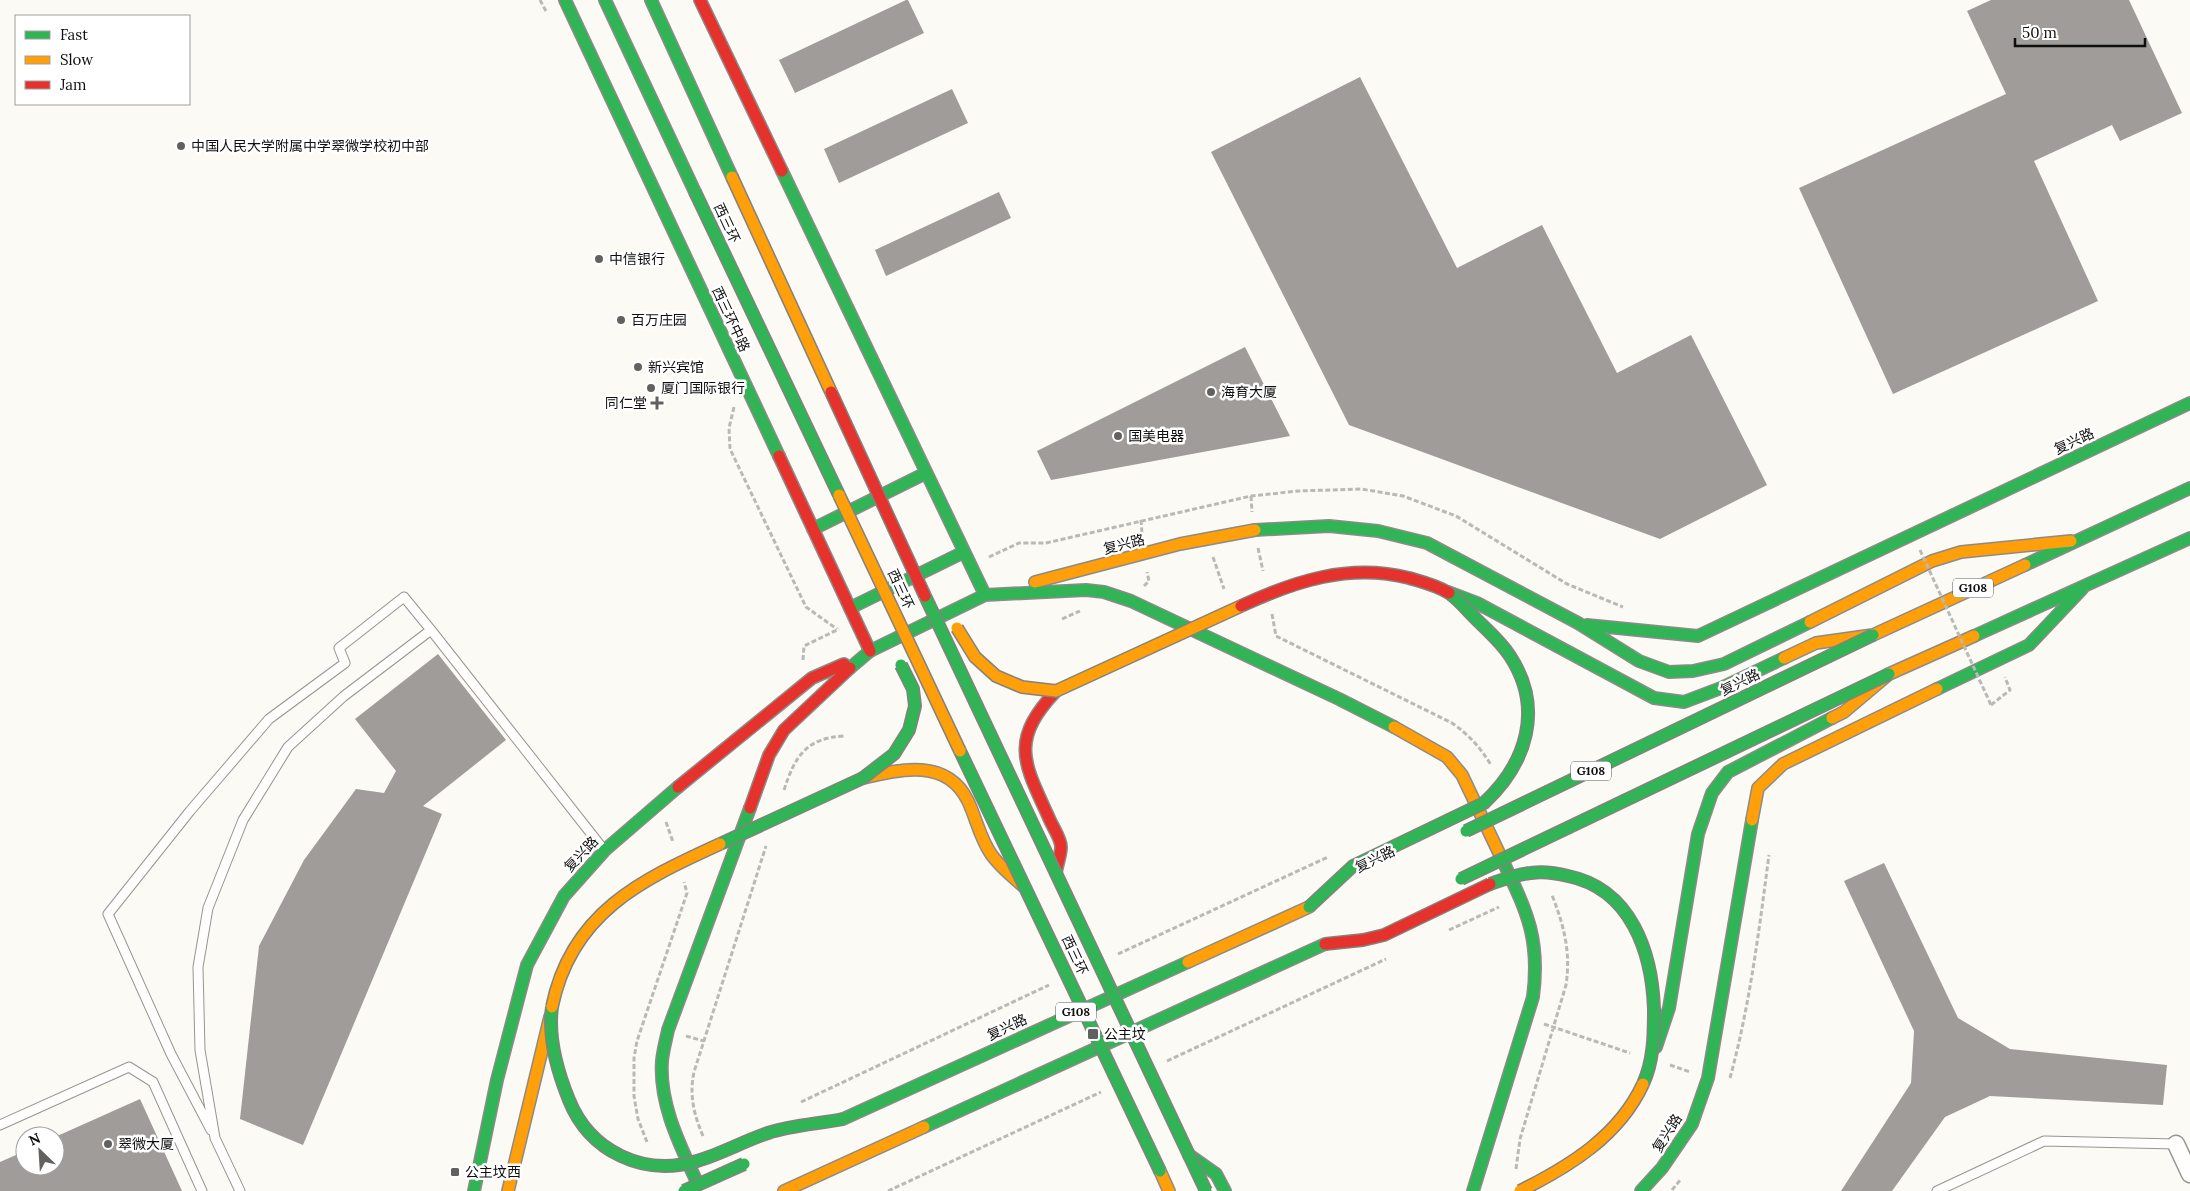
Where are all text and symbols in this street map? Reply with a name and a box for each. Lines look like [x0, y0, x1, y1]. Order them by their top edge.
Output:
legend [15, 15, 190, 105]
scale bar [2015, 15, 2145, 47]
text: 50 m [2022, 23, 2057, 42]
text: Fast [60, 25, 88, 44]
text: Slow [60, 50, 93, 69]
text: Jam [59, 75, 87, 94]
place label: 中国人民大学附属中学翠微学校初中部 [191, 137, 429, 155]
marker: 中国人民大学附属中学翠微学校初中部 [175, 140, 187, 152]
street label: 西三环 [710, 200, 744, 246]
place label: 中信银行 [609, 250, 665, 268]
marker: 中信银行 [593, 253, 605, 265]
street label: 西三环中路 [708, 283, 754, 355]
place label: 百万庄园 [631, 311, 687, 329]
marker: 百万庄园 [615, 314, 627, 326]
place label: 新兴宾馆 [648, 358, 704, 376]
marker: 新兴宾馆 [632, 361, 644, 373]
place label: 厦门国际银行 [661, 379, 745, 397]
marker: 厦门国际银行 [645, 382, 657, 394]
place label: 海育大厦 [1221, 383, 1277, 401]
marker: 海育大厦 [1205, 386, 1217, 398]
place label: 同仁堂 [605, 394, 647, 412]
marker: 同仁堂 [651, 397, 663, 409]
street label: 复兴路 [2051, 424, 2097, 458]
place label: 国美电器 [1128, 427, 1184, 445]
marker: 国美电器 [1112, 430, 1124, 442]
street label: 复兴路 [1101, 530, 1147, 558]
street label: 西三环 [884, 566, 918, 612]
road number: G108 [1953, 578, 1993, 598]
street label: 复兴路 [1717, 665, 1763, 699]
road number: G108 [1571, 761, 1611, 780]
street label: 复兴路 [560, 833, 602, 875]
street label: 复兴路 [1352, 842, 1398, 876]
street label: 西三环 [1058, 932, 1092, 978]
road number: G108 [1056, 1002, 1096, 1022]
street label: 复兴路 [984, 1010, 1030, 1044]
place label: 公主坟 [1104, 1025, 1146, 1043]
marker: 公主坟 [1086, 1027, 1100, 1041]
street label: 复兴路 [1648, 1110, 1686, 1156]
north arrow [15, 1126, 65, 1176]
text: N [26, 1129, 43, 1150]
place label: 翠微大厦 [118, 1135, 174, 1153]
marker: 翠微大厦 [102, 1138, 114, 1150]
place label: 公主坟西 [465, 1163, 521, 1181]
marker: 公主坟西 [449, 1166, 461, 1178]

